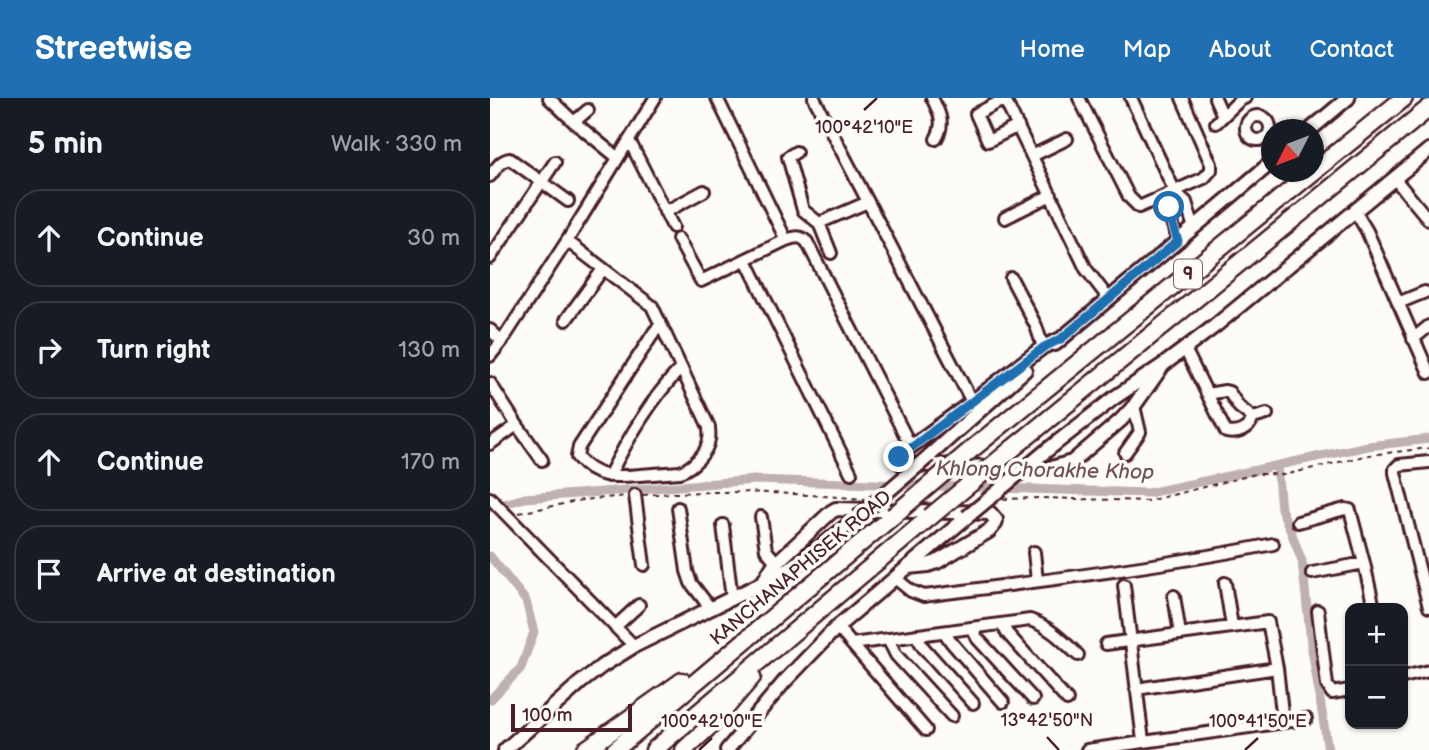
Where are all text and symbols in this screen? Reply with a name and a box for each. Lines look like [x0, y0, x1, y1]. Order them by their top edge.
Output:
text: Streetwise [35, 29, 192, 69]
text: Home [1020, 35, 1085, 64]
text: Map [1123, 35, 1171, 64]
text: About [1209, 35, 1271, 64]
text: Contact [1309, 35, 1394, 64]
text: 100°42'10"E [815, 117, 913, 138]
north arrow [1261, 119, 1324, 182]
text: 5 min [28, 126, 103, 162]
text: Walk · 330 m [331, 130, 462, 158]
route start [1153, 191, 1184, 222]
icon: ahead [30, 219, 68, 257]
text: Continue [97, 223, 204, 254]
text: 30 m [407, 224, 460, 252]
road number: 9 [1174, 260, 1202, 288]
icon: right [30, 331, 68, 369]
text: Turn right [97, 335, 210, 366]
text: 130 m [398, 336, 460, 364]
route end [883, 441, 914, 472]
icon: ahead [30, 443, 68, 481]
text: Continue [97, 447, 204, 478]
text: 170 m [401, 448, 460, 476]
water label: Khlong Chorakhe Khop [936, 456, 1154, 485]
street label: KANCHANAPHISEK ROAD [706, 486, 896, 651]
icon: arrive [30, 555, 68, 593]
text: Arrive at destination [97, 559, 336, 590]
map controls [1345, 603, 1408, 729]
button: + [1345, 603, 1408, 666]
button: − [1345, 666, 1408, 729]
scale bar [511, 701, 632, 733]
text: 100 m [522, 704, 573, 727]
text: 13°42'50"N [1001, 710, 1093, 731]
text: 100°42'00"E [661, 711, 763, 732]
text: 100°41'50"E [1209, 711, 1307, 732]

